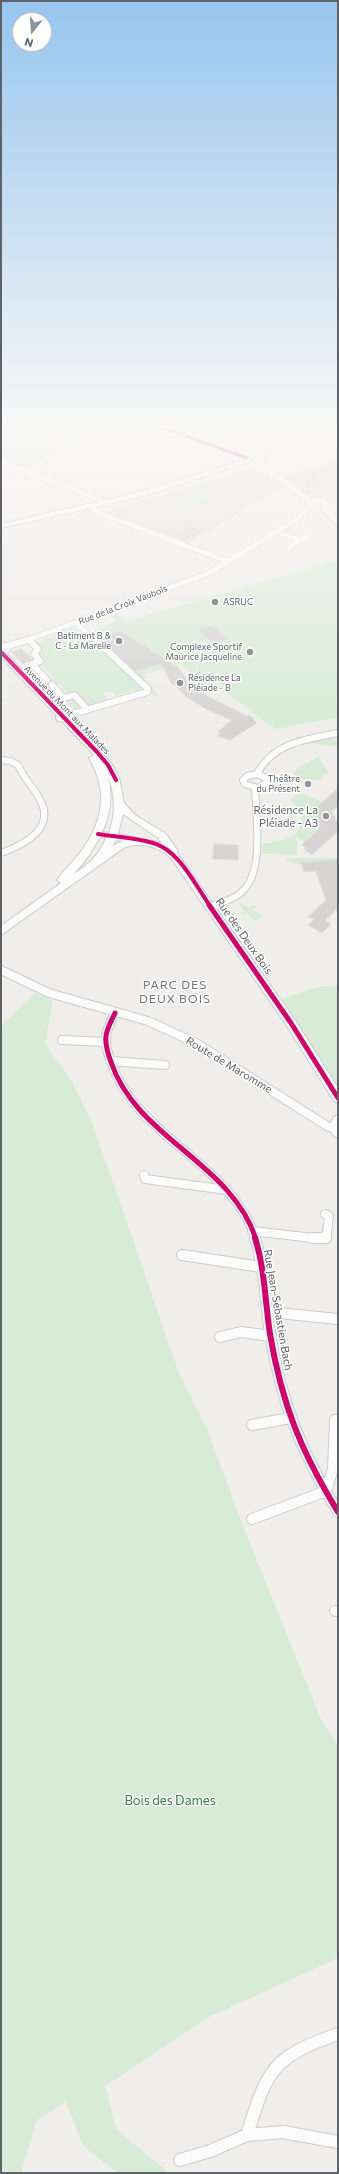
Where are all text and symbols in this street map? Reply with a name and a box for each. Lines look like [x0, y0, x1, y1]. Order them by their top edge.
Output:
north arrow [12, 12, 52, 52]
text: N [23, 36, 34, 50]
street label: Rue de la Croix Vaubois [77, 583, 169, 627]
marker: ASRUC [210, 597, 220, 607]
place label: ASRUC [223, 597, 253, 607]
place label: Batiment B & C - La Marelle [55, 631, 111, 652]
marker: Batiment B & C - La Marelle [114, 636, 124, 646]
place label: Complexe Sportif Maurice Jacqueline [166, 642, 242, 663]
marker: Complexe Sportif Maurice Jacqueline [245, 647, 255, 657]
street label: Avenue du Mont aux Malades [22, 664, 112, 756]
place label: Résidence La Pléiade - B [188, 673, 241, 694]
marker: Résidence La Pléiade - B [175, 678, 185, 688]
place label: Théâtre du Présent [257, 774, 300, 795]
marker: Théâtre du Présent [303, 779, 313, 789]
place label: Résidence La Pléiade - A3 [253, 803, 318, 829]
marker: Résidence La Pléiade - A3 [321, 811, 331, 821]
street label: Rue des Deux Bois [213, 895, 275, 977]
district label: PARC DES DEUX BOIS [139, 978, 211, 1006]
street label: Route de Maromme [183, 1034, 275, 1096]
street label: Rue Jean-Sébastien Bach [261, 1248, 295, 1372]
park label: Bois des Dames [124, 1793, 216, 1809]

